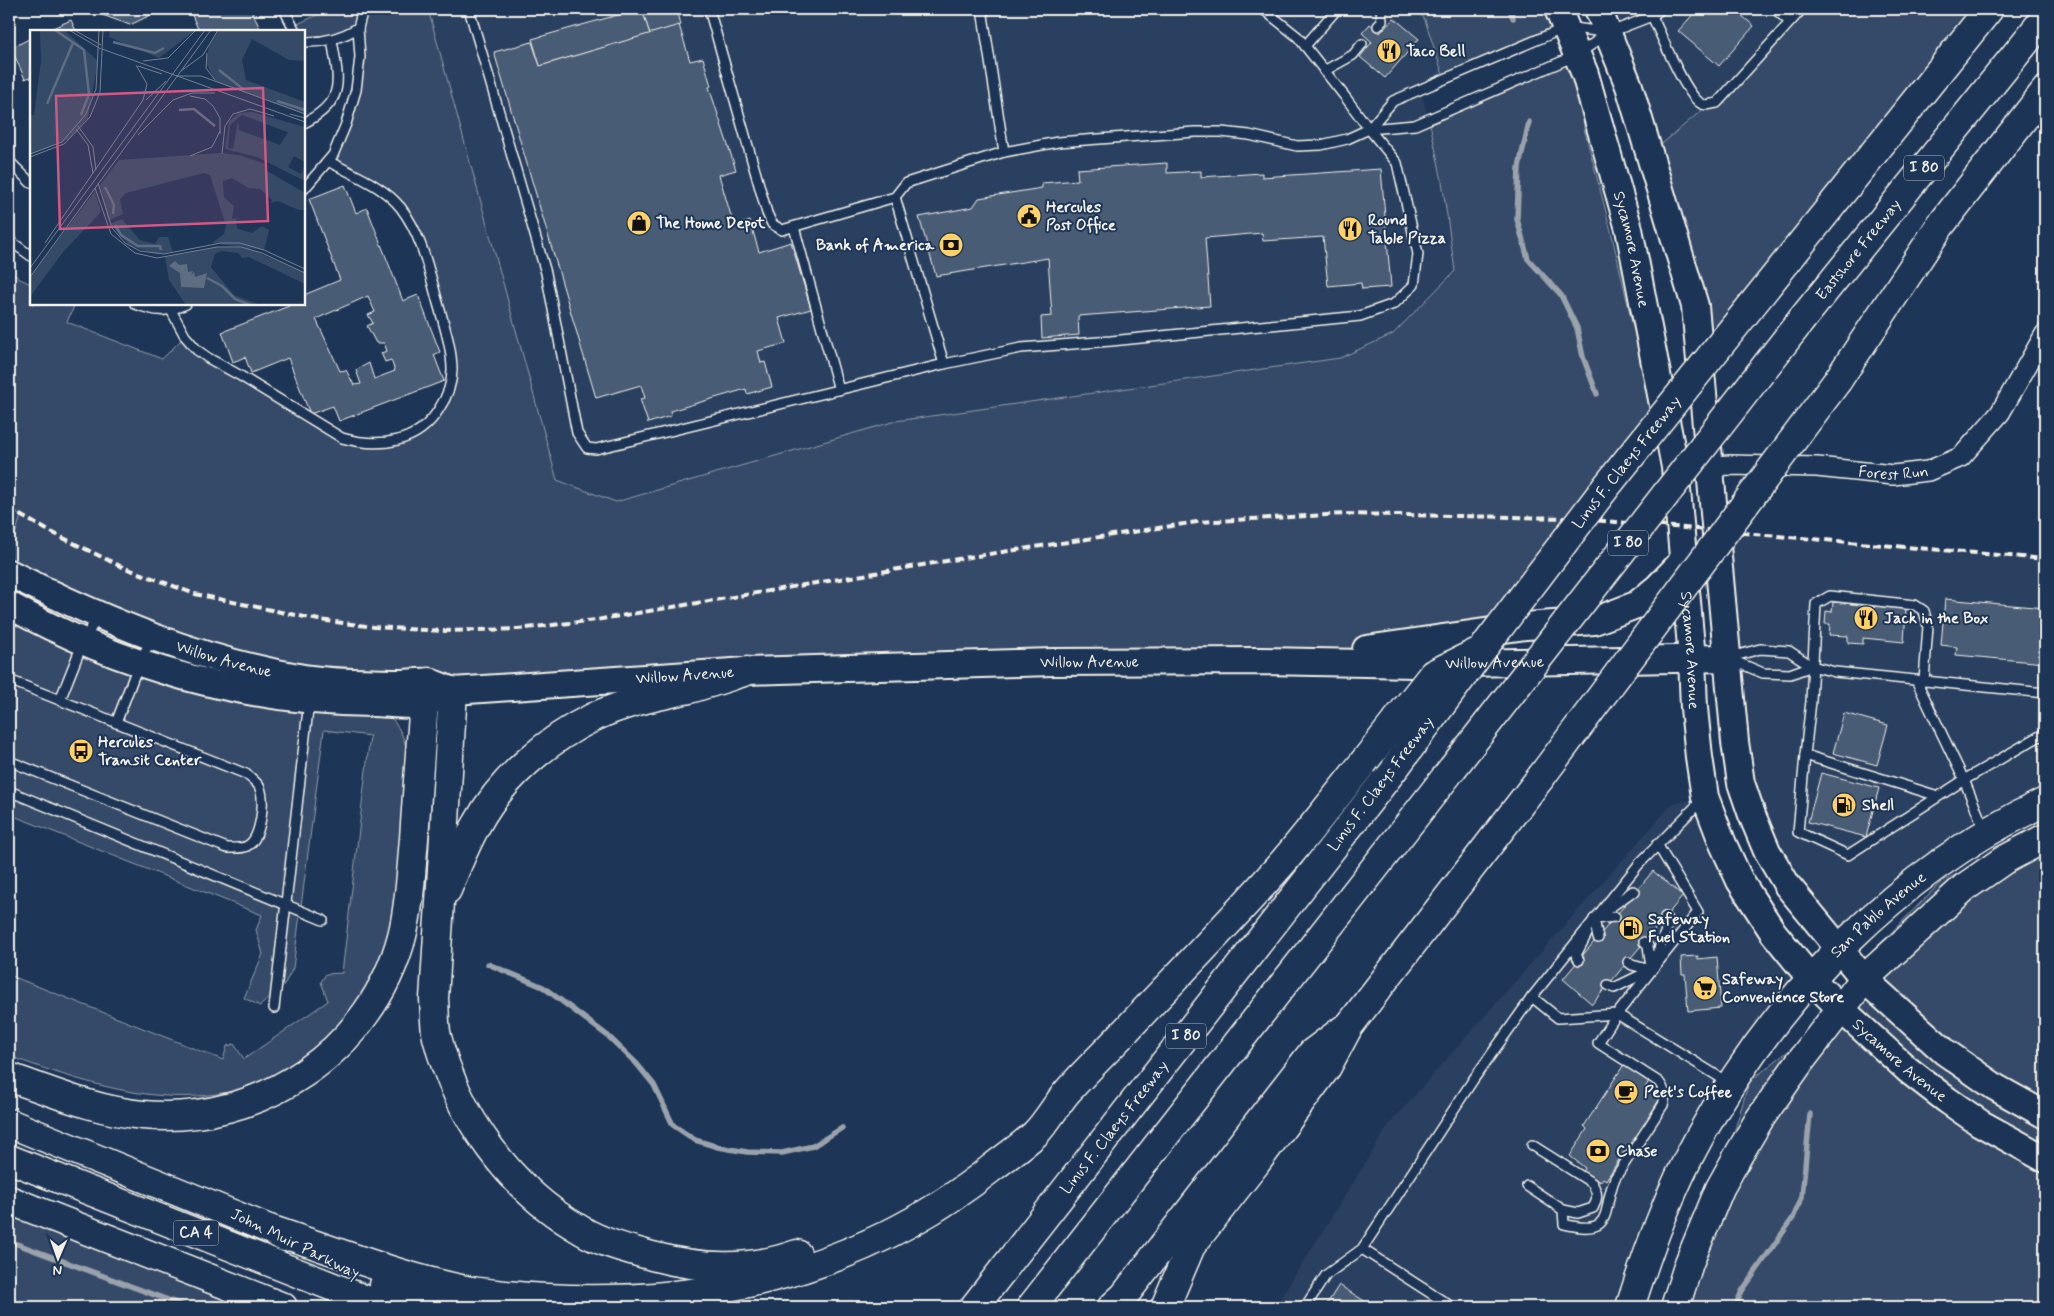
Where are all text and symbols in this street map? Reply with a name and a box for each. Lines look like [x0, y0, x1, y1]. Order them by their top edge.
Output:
inset map [30, 30, 305, 305]
restaurant icon: Taco Bell [1376, 38, 1402, 64]
place label: Taco Bell [1406, 41, 1465, 62]
road number: I 80 [1904, 156, 1944, 180]
street label: Sycamore Avenue [1608, 189, 1654, 309]
street label: Eastshore Freeway [1811, 194, 1906, 305]
place label: Hercules Post Office [1046, 197, 1116, 236]
public building icon: Hercules Post Office [1016, 203, 1042, 229]
shop icon: The Home Depot [626, 210, 652, 236]
place label: Round Table Pizza [1368, 210, 1446, 249]
place label: The Home Depot [656, 213, 766, 234]
restaurant icon: Round Table Pizza [1337, 216, 1363, 242]
bank icon: Bank of America [938, 232, 964, 258]
place label: Bank of America [816, 235, 934, 256]
street label: Linus F. Claeys Freeway [1567, 391, 1686, 533]
street label: Forest Run [1857, 461, 1930, 486]
road number: I 80 [1608, 530, 1648, 556]
street label: Sycamore Avenue [1676, 590, 1705, 710]
restaurant icon: Jack in the Box [1853, 605, 1879, 631]
place label: Jack in the Box [1884, 608, 1988, 629]
street label: Willow Avenue [173, 635, 274, 682]
street label: Willow Avenue [1040, 651, 1140, 673]
street label: Willow Avenue [1445, 651, 1545, 674]
street label: Willow Avenue [635, 661, 735, 689]
street label: Linus F. Claeys Freeway [1323, 712, 1439, 856]
place label: Hercules Transit Center [98, 732, 202, 771]
bus stop icon: Hercules Transit Center [68, 738, 94, 764]
fuel station icon: Shell [1831, 792, 1857, 818]
place label: Shell [1862, 795, 1894, 816]
street label: San Pablo Avenue [1826, 866, 1930, 962]
place label: Safeway Fuel Station [1648, 909, 1730, 948]
fuel station icon: Safeway Fuel Station [1618, 915, 1644, 941]
place label: Safeway Convenience Store [1722, 969, 1844, 1008]
supermarket icon: Safeway Convenience Store [1692, 975, 1718, 1001]
street label: Sycamore Avenue [1848, 1014, 1951, 1107]
road number: I 80 [1166, 1024, 1206, 1048]
street label: Linus F. Claeys Freeway [1056, 1056, 1173, 1198]
cafe icon: Peet's Coffee [1613, 1079, 1639, 1105]
place label: Peet's Coffee [1644, 1082, 1733, 1103]
bank icon: Chase [1585, 1138, 1611, 1164]
place label: Chase [1616, 1141, 1657, 1162]
street label: John Muir Parkway [227, 1204, 363, 1284]
road number: CA 4 [174, 1220, 218, 1246]
north arrow [32, 1234, 82, 1284]
text: N [53, 1261, 63, 1279]

